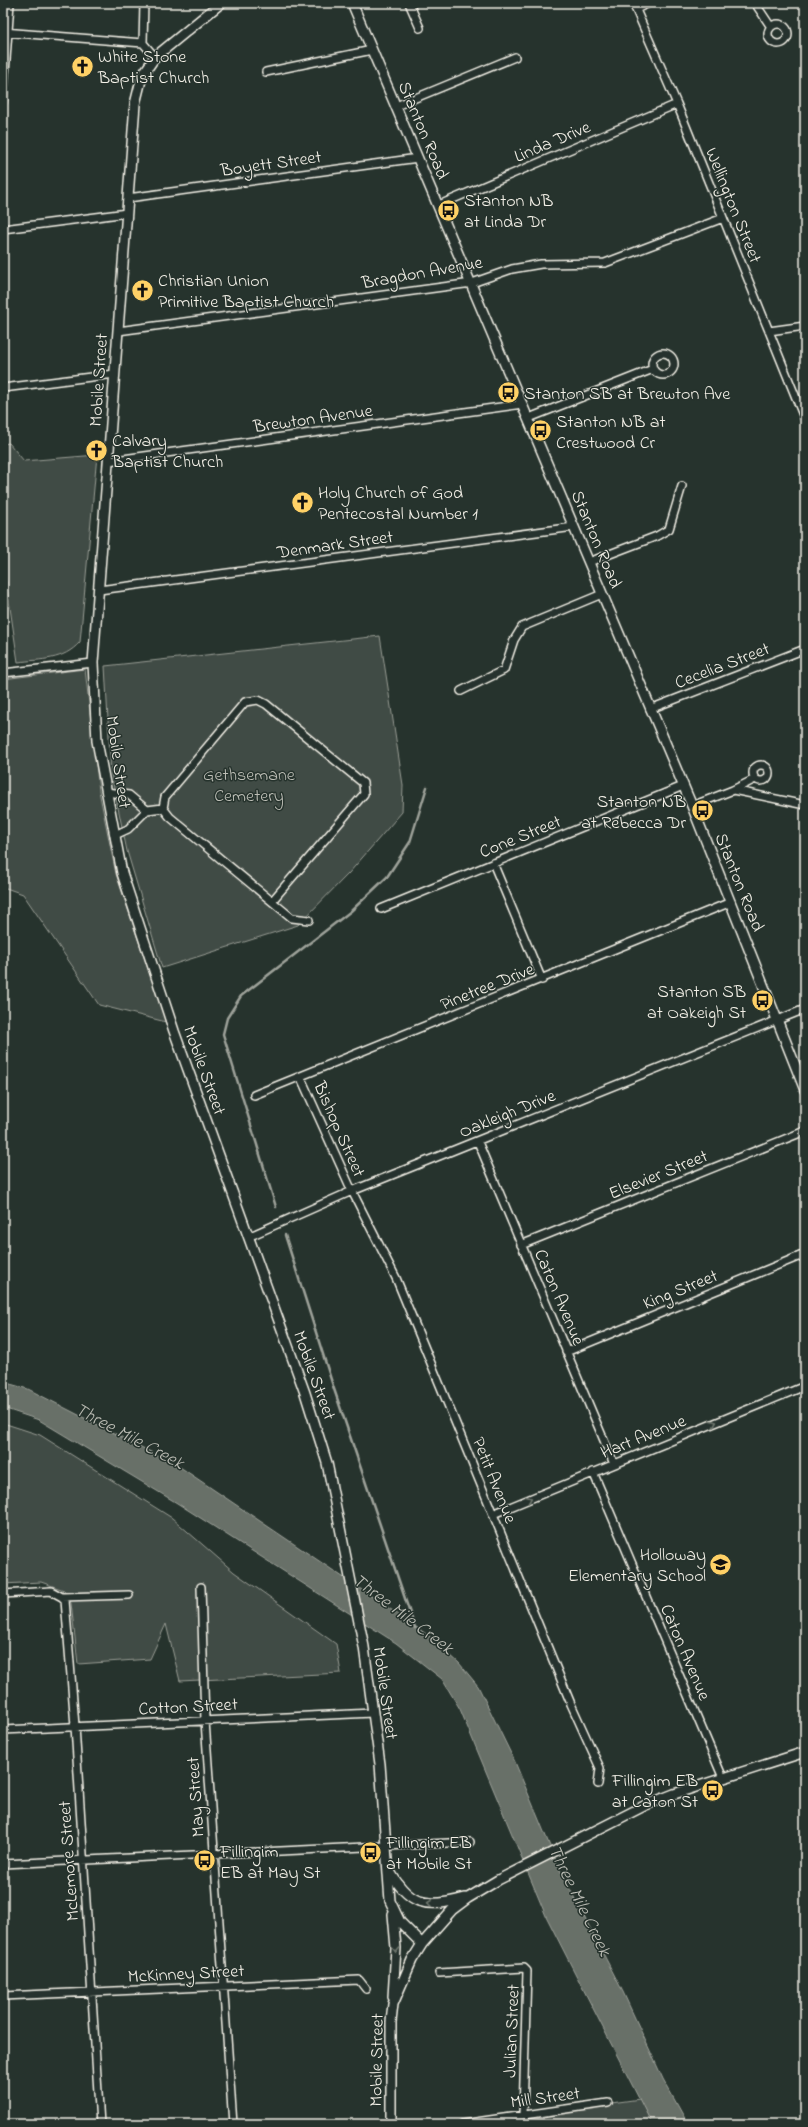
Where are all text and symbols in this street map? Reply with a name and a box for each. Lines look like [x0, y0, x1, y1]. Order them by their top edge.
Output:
place label: White Stone Baptist Church [97, 45, 209, 92]
church icon: White Stone Baptist Church [69, 53, 95, 79]
street label: Stanton Road [390, 78, 454, 184]
street label: Linda Drive [511, 115, 596, 171]
street label: Wellington Street [696, 144, 767, 268]
street label: Boyett Street [218, 145, 323, 185]
place label: Stanton NB at Linda Dr [464, 189, 553, 236]
bus stop icon: Stanton NB at Linda Dr [436, 197, 462, 223]
street label: Bragdon Avenue [359, 250, 486, 299]
place label: Christian Union Primitive Baptist Church [158, 269, 334, 316]
church icon: Christian Union Primitive Baptist Church [130, 277, 156, 303]
street label: Mobile Street [84, 333, 116, 428]
bus stop icon: Stanton SB at Brewton Ave [496, 380, 522, 406]
place label: Stanton SB at Brewton Ave [524, 382, 731, 408]
street label: Brewton Avenue [251, 399, 376, 441]
place label: Stanton NB at Crestwood Cr [556, 410, 666, 457]
bus stop icon: Stanton NB at Crestwood Cr [528, 418, 554, 444]
place label: Calvary Baptist Church [111, 429, 223, 476]
church icon: Calvary Baptist Church [83, 437, 109, 463]
place label: Holy Church of God Pentecostal Number 1 [318, 481, 478, 528]
street label: Stanton Road [563, 487, 627, 593]
church icon: Holy Church of God Pentecostal Number 1 [289, 489, 315, 515]
street label: Denmark Street [274, 525, 395, 567]
street label: Cecelia Street [671, 637, 774, 697]
street label: Mobile Street [98, 714, 136, 810]
park label: Gethsemane Cemetery [203, 763, 296, 810]
place label: Stanton NB at Rebecca Dr [581, 790, 686, 837]
bus stop icon: Stanton NB at Rebecca Dr [689, 798, 715, 824]
street label: Cone Street [476, 810, 566, 866]
street label: Stanton Road [707, 830, 770, 936]
street label: Pinetree Drive [437, 957, 540, 1019]
place label: Stanton SB at Oakeigh St [647, 980, 746, 1028]
bus stop icon: Stanton SB at Oakeigh St [749, 988, 775, 1014]
street label: Mobile Street [175, 1022, 231, 1119]
street label: Bishop Street [305, 1077, 371, 1182]
street label: Oakleigh Drive [456, 1083, 561, 1147]
street label: Elsevier Street [605, 1144, 712, 1208]
street label: Caton Avenue [526, 1246, 590, 1351]
street label: King Street [639, 1264, 723, 1319]
street label: Mobile Street [285, 1327, 341, 1424]
water label: Three Mile Creek [69, 1397, 189, 1478]
street label: Hart Avenue [597, 1409, 691, 1467]
one-way arrow [710, 1420, 717, 1428]
street label: Petit Avenue [464, 1434, 523, 1529]
one-way arrow [524, 1496, 532, 1504]
place label: Holloway Elementary School [568, 1543, 706, 1590]
school or university icon: Holloway Elementary School [708, 1551, 734, 1577]
water label: Three Mile Creek [346, 1568, 459, 1662]
street label: Caton Avenue [652, 1601, 716, 1706]
street label: Mobile Street [365, 1645, 403, 1741]
street label: Cotton Street [138, 1692, 238, 1724]
street label: May Street [181, 1756, 213, 1838]
place label: Fillingim EB at Caton St [611, 1769, 698, 1816]
bus stop icon: Fillingim EB at Caton St [700, 1777, 726, 1803]
street label: McLemore Street [53, 1800, 87, 1922]
place label: Fillingim EB at Mobile St [385, 1831, 472, 1878]
bus stop icon: Fillingim EB at Mobile St [357, 1839, 383, 1865]
place label: Fillingim EB at May St [219, 1840, 321, 1887]
water label: Three Mile Creek [540, 1841, 618, 1962]
bus stop icon: Fillingim EB at May St [192, 1848, 218, 1874]
one-way arrow [427, 1899, 433, 1908]
one-way arrow [392, 1947, 400, 1953]
street label: McKinney Street [127, 1959, 245, 1991]
street label: Julian Street [498, 1984, 528, 2078]
street label: Mobile Street [364, 2013, 392, 2107]
street label: Mill Street [509, 2081, 582, 2117]

